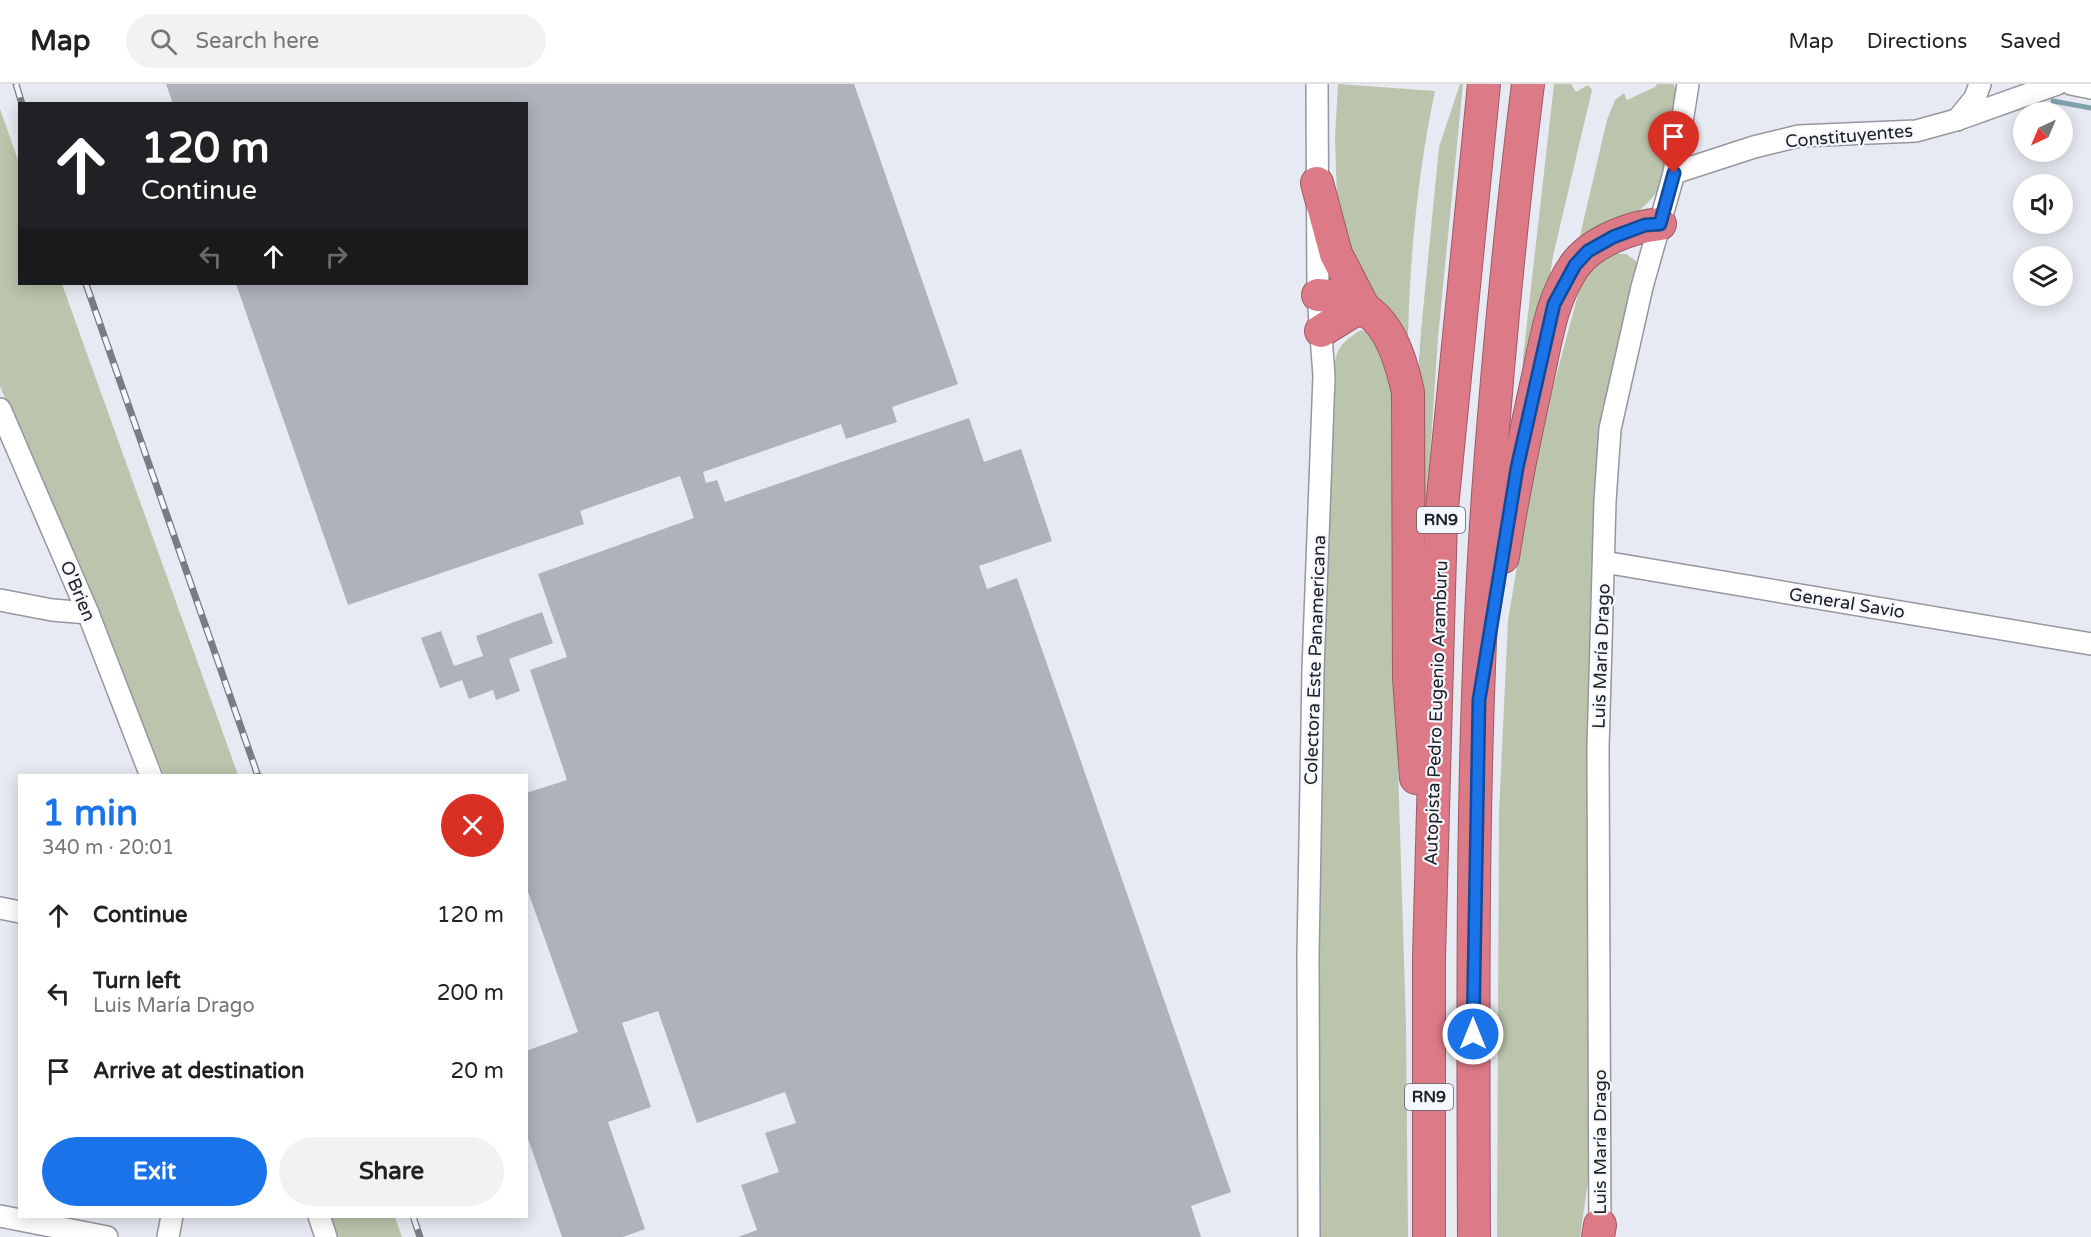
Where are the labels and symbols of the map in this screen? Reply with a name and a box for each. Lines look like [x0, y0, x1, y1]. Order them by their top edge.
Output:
north arrow [2013, 102, 2073, 162]
pin [1648, 111, 1699, 173]
street label: Constituyentes [1784, 119, 1914, 153]
road number: RN9 [1417, 507, 1465, 533]
street label: Colectora Este Panamericana [1300, 535, 1330, 785]
street label: O'Brien [55, 557, 101, 625]
street label: Autopista Pedro Eugenio Aramburu [1420, 560, 1452, 866]
street label: Luis María Drago [1587, 583, 1615, 729]
street label: General Savio [1787, 583, 1907, 623]
position arrow [1441, 1002, 1505, 1066]
street label: Luis María Drago [1589, 1069, 1611, 1215]
road number: RN9 [1405, 1084, 1453, 1110]

